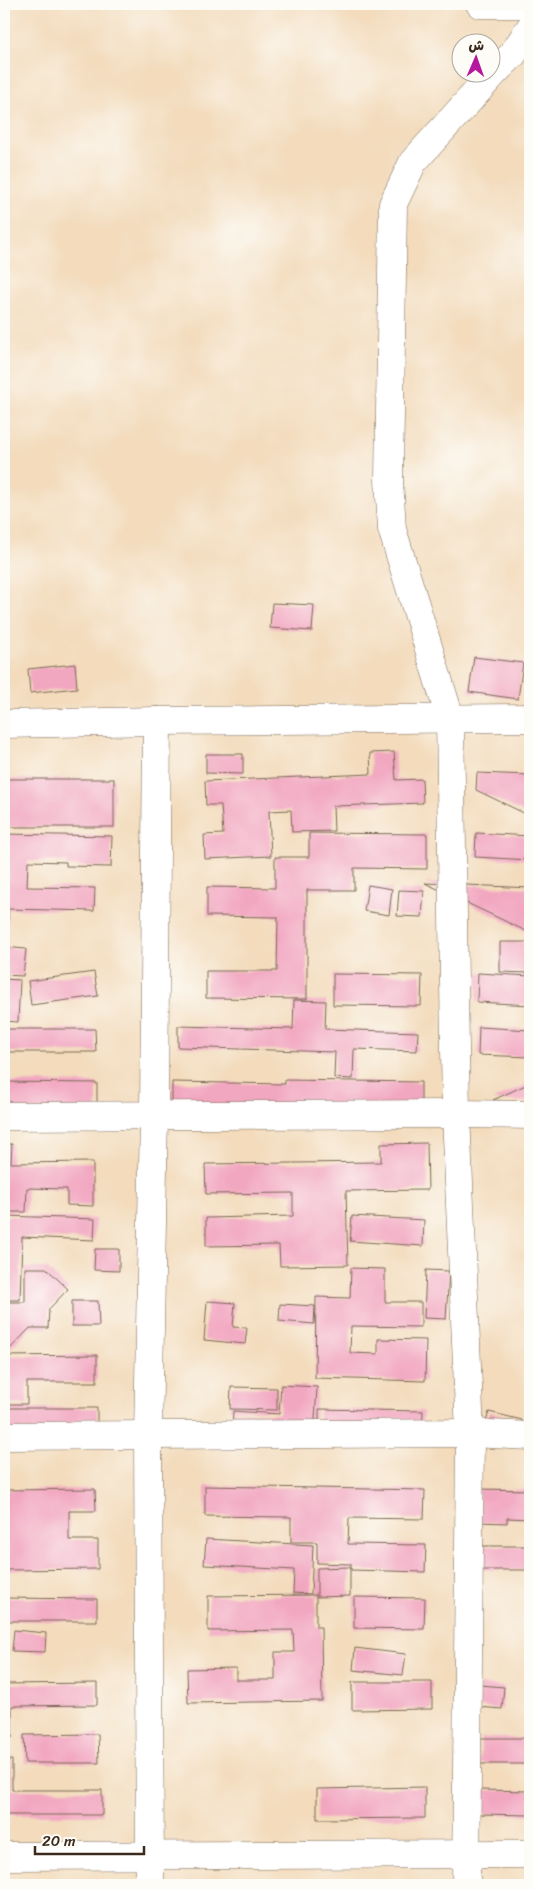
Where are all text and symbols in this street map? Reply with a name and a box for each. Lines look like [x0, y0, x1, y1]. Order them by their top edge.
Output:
north arrow [452, 32, 502, 82]
text: ش [468, 33, 485, 58]
scale bar [35, 1824, 144, 1856]
text: 20 m [42, 1828, 76, 1854]

